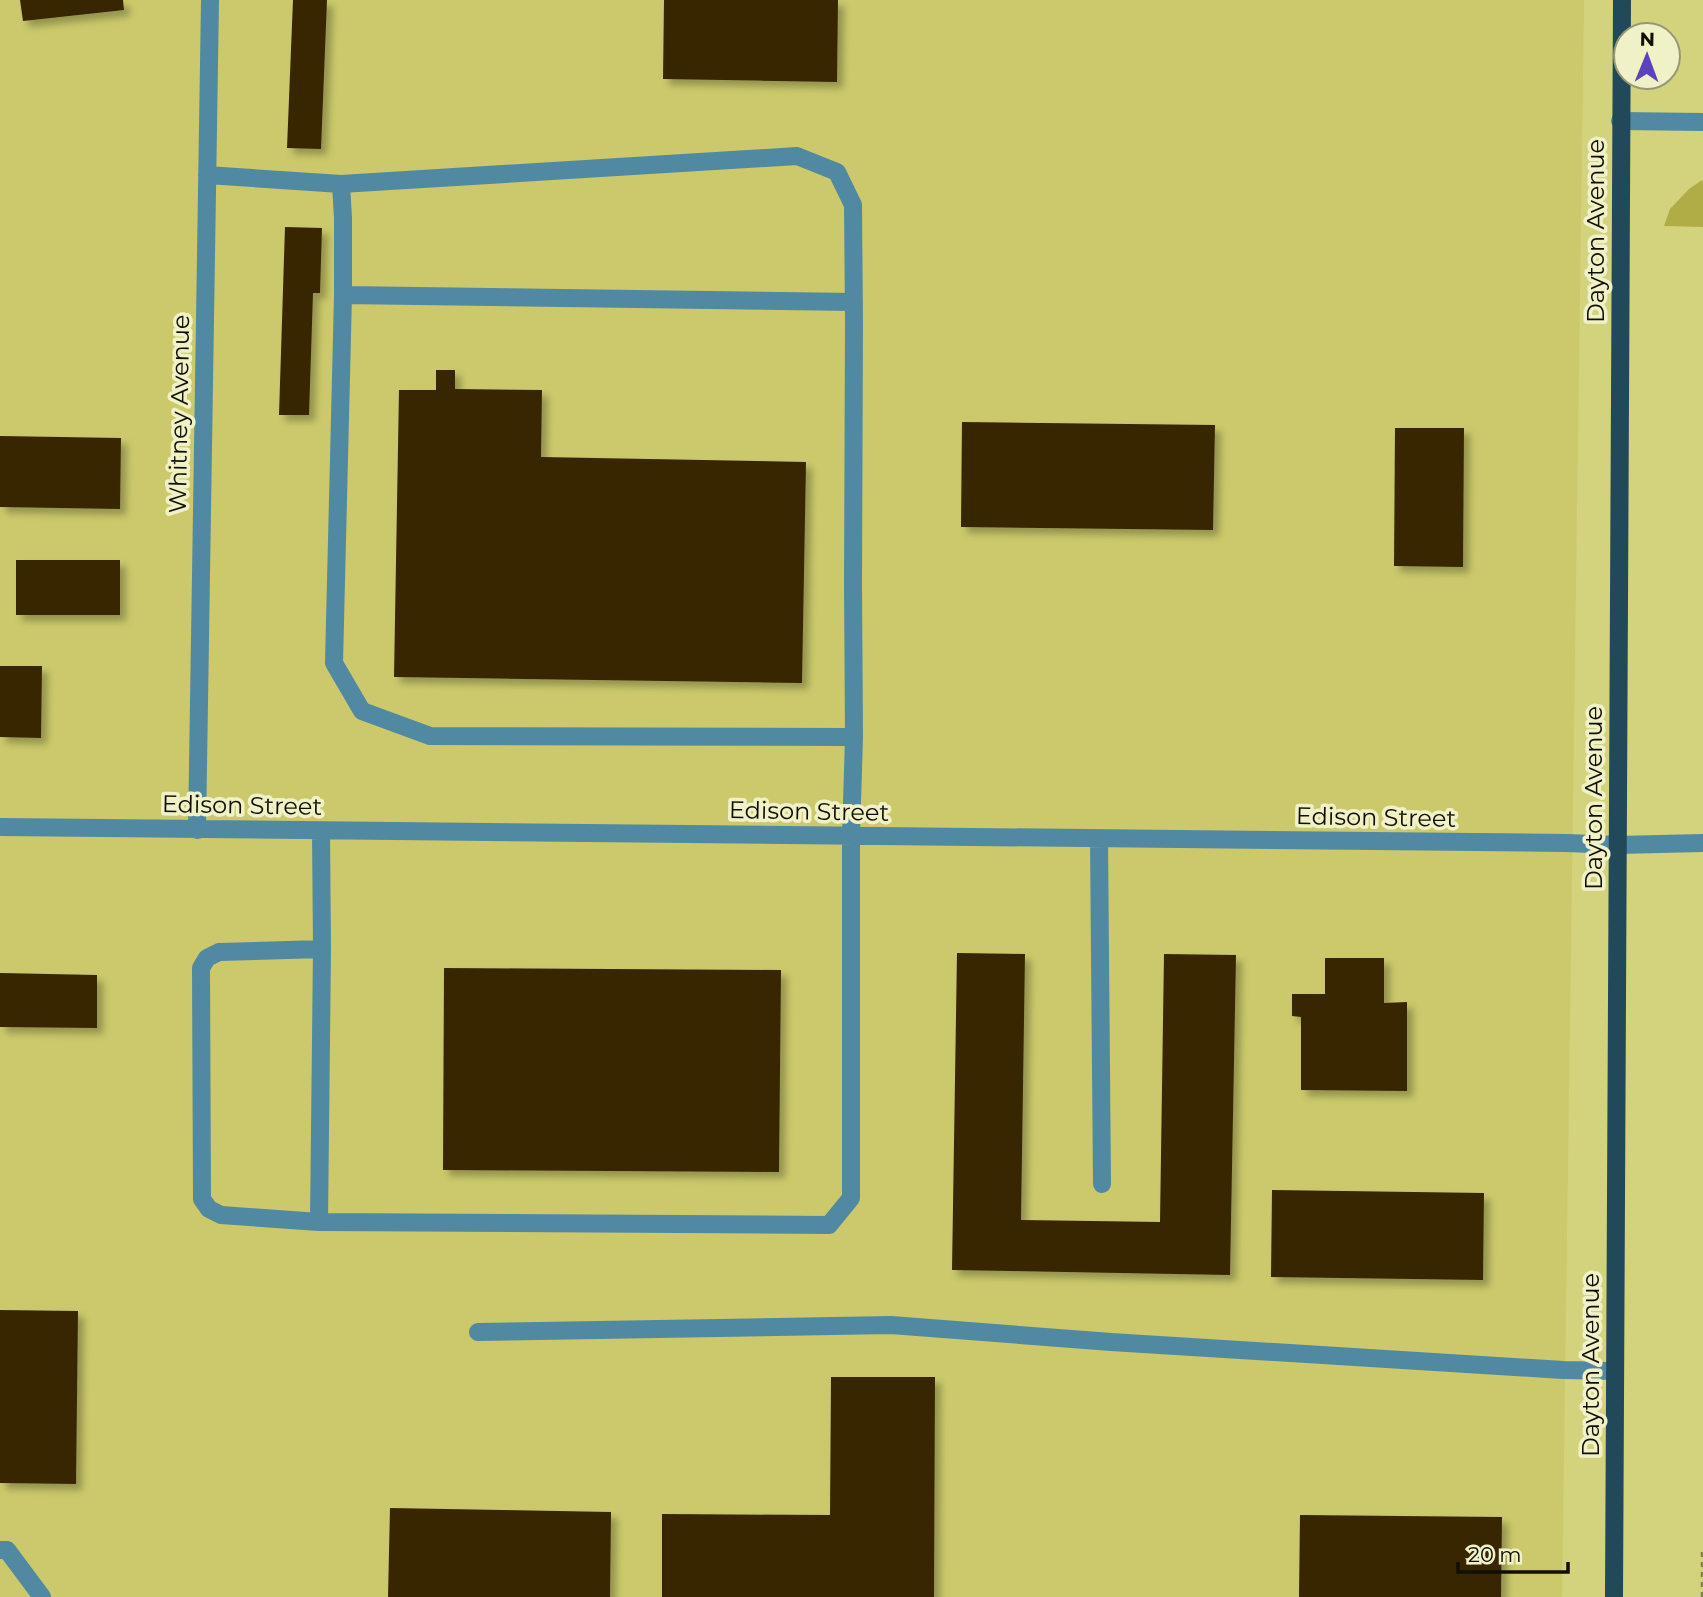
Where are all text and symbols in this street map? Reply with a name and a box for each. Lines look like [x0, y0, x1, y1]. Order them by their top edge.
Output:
north arrow [1612, 21, 1682, 91]
text: N [1639, 28, 1655, 51]
street label: Dayton Avenue [1581, 139, 1610, 323]
street label: Whitney Avenue [163, 314, 195, 514]
street label: Dayton Avenue [1579, 706, 1608, 890]
street label: Edison Street [162, 789, 323, 821]
street label: Edison Street [729, 795, 890, 827]
street label: Edison Street [1296, 801, 1457, 833]
street label: Dayton Avenue [1576, 1273, 1605, 1457]
scale bar [1458, 1530, 1568, 1574]
text: 20 m [1468, 1542, 1522, 1567]

